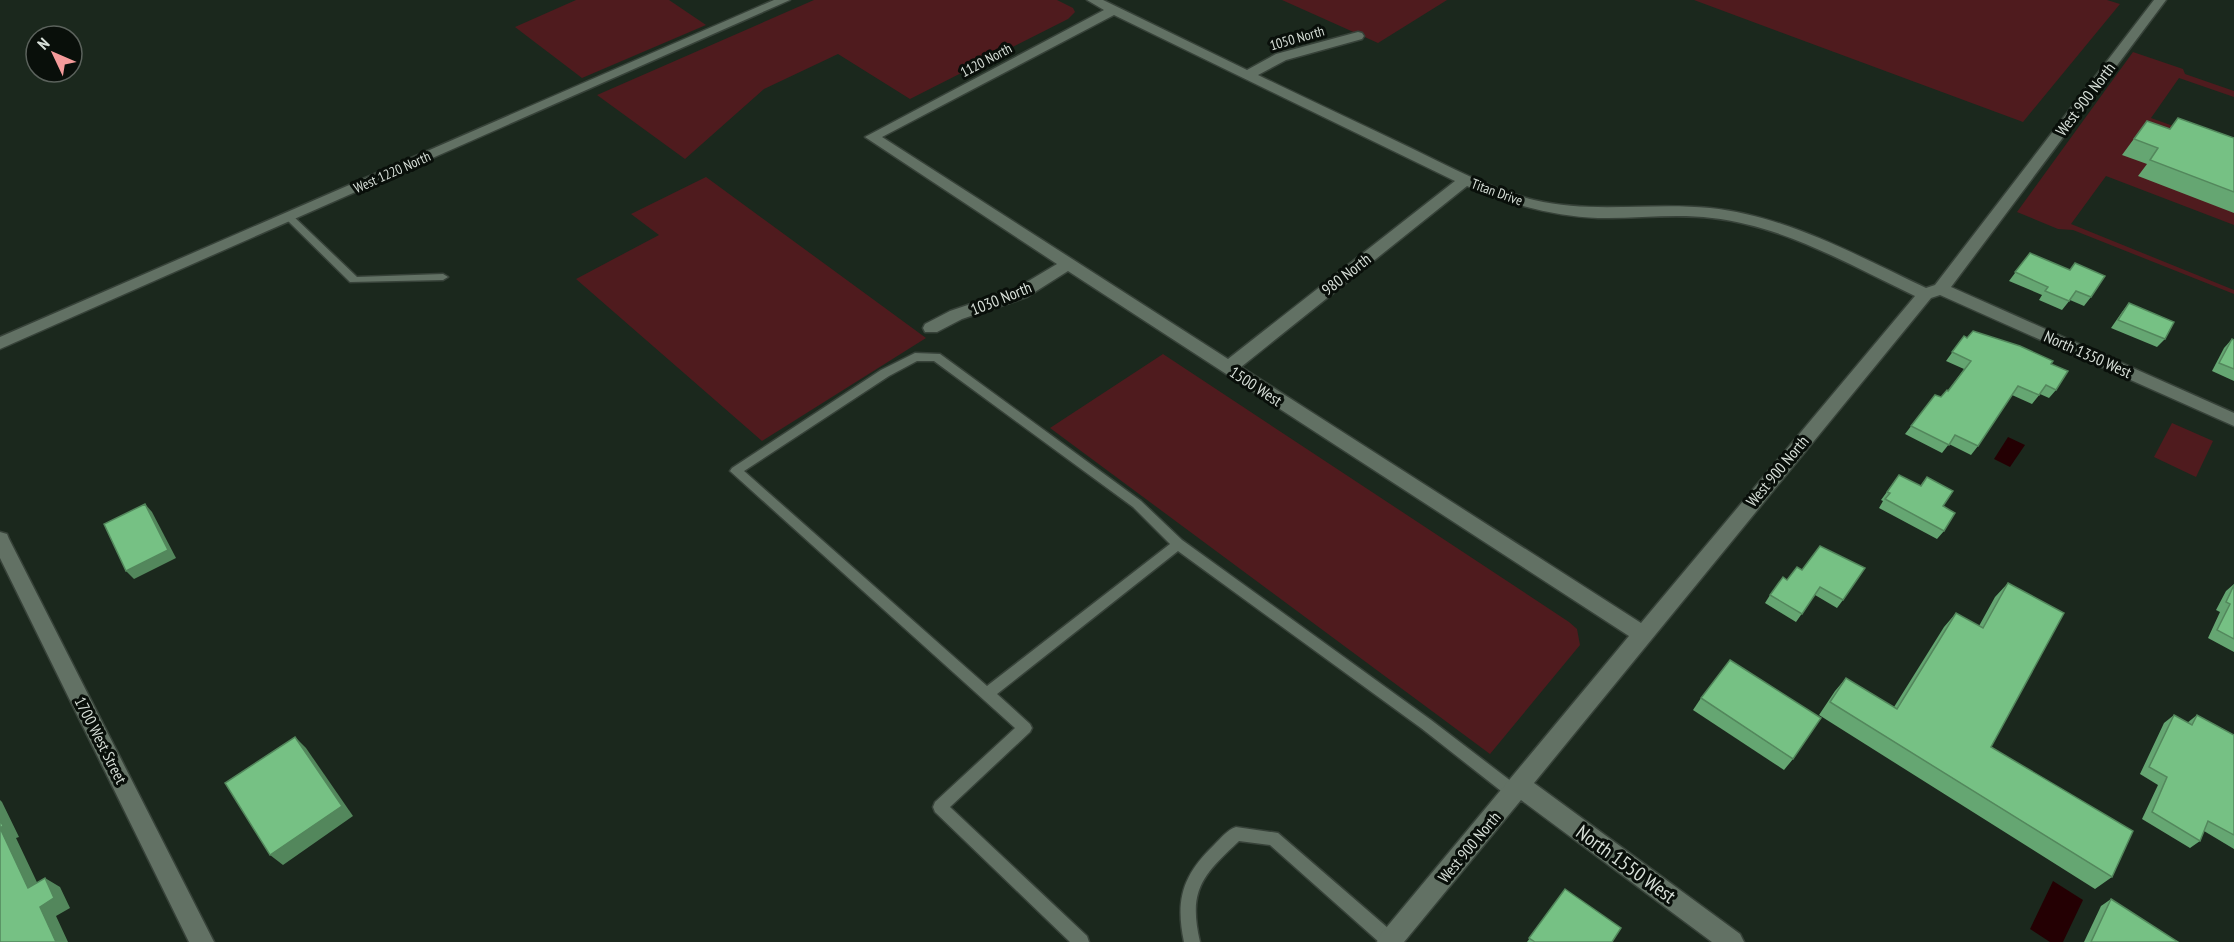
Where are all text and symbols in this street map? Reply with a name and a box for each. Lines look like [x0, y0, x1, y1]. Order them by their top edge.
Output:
street label: 1050 North [1268, 22, 1326, 54]
north arrow [24, 24, 84, 84]
text: N [33, 34, 53, 54]
street label: 1120 North [957, 39, 1015, 81]
street label: West 900 North [2051, 58, 2119, 140]
street label: West 1220 North [351, 147, 433, 197]
street label: Titan Drive [1469, 174, 1525, 210]
street label: 980 North [1317, 249, 1375, 299]
street label: 1030 North [968, 277, 1034, 319]
street label: North 1350 West [2041, 326, 2135, 382]
street label: 1500 West [1226, 362, 1286, 411]
street label: West 900 North [1741, 431, 1813, 511]
street label: 1700 West Street [71, 693, 132, 787]
street label: West 900 North [1433, 807, 1505, 887]
street label: North 1550 West [1571, 819, 1681, 909]

